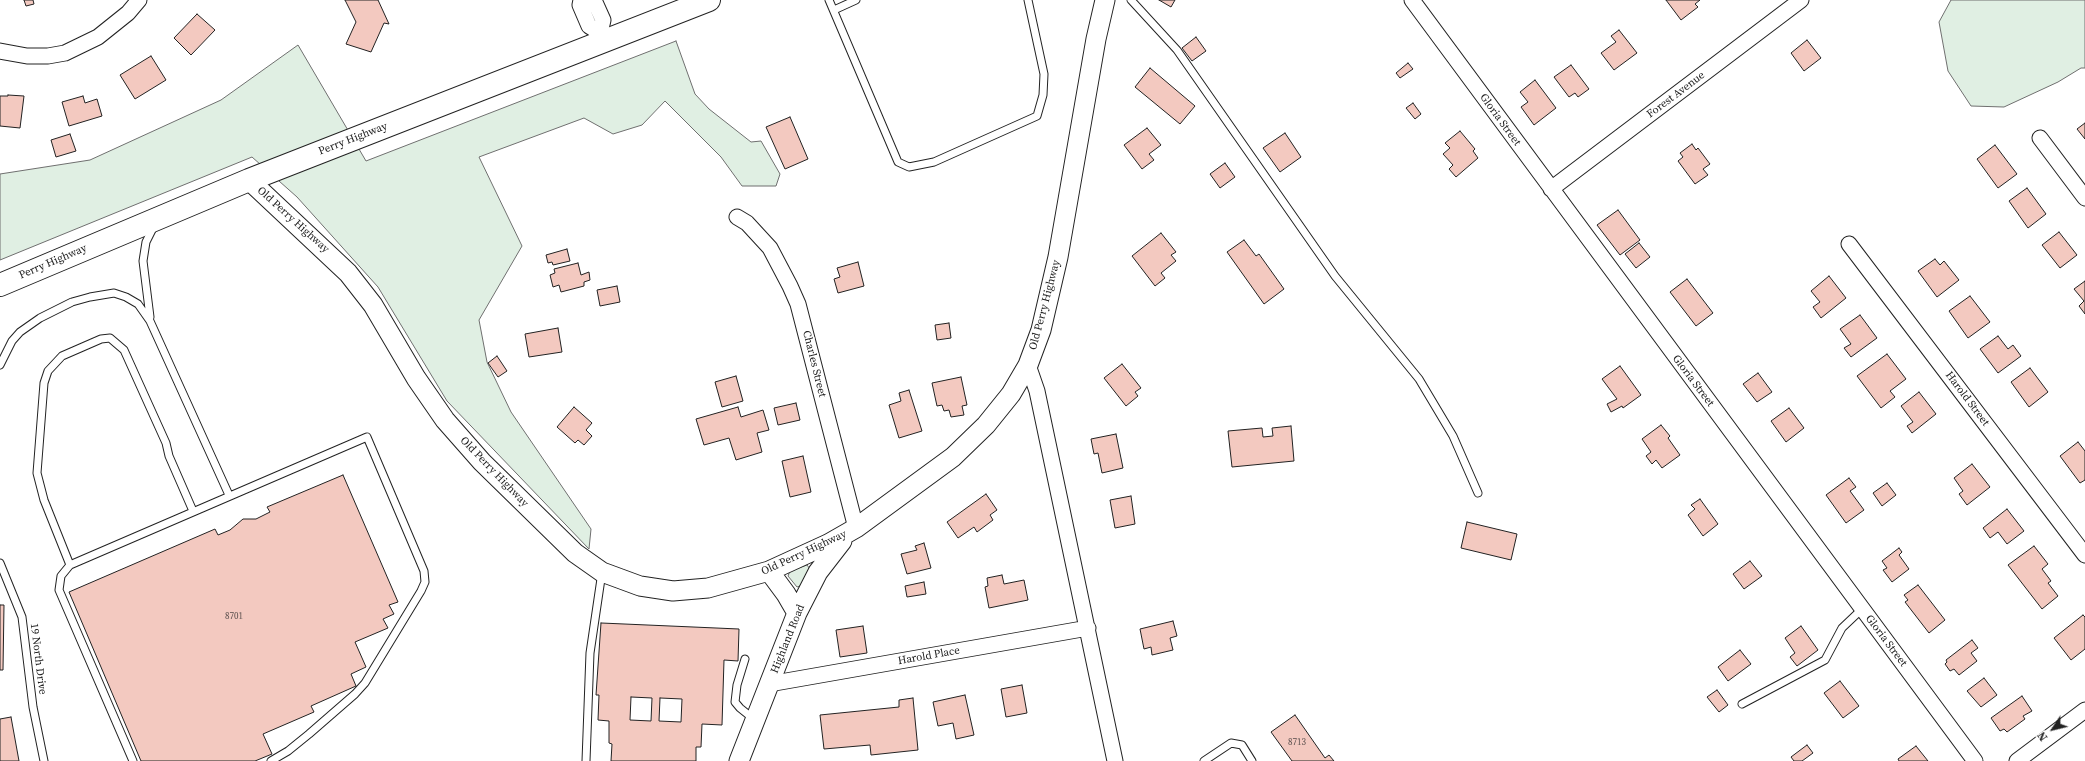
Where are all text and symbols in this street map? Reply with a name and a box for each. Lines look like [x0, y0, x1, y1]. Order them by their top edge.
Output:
street label: Forest Avenue [1644, 69, 1708, 121]
street label: Gloria Street [1477, 91, 1523, 149]
street label: Perry Highway [317, 120, 389, 158]
street label: Old Perry Highway [254, 184, 332, 256]
street label: Perry Highway [17, 242, 89, 282]
street label: Old Perry Highway [1027, 259, 1063, 351]
street label: Charles Street [799, 329, 829, 399]
street label: Gloria Street [1669, 353, 1717, 409]
street label: Harold Street [1942, 369, 1992, 429]
street label: Old Perry Highway [457, 434, 531, 510]
street label: Old Perry Highway [759, 527, 849, 579]
street label: Highland Road [768, 603, 808, 675]
house number: 8701 [225, 612, 243, 622]
street label: Gloria Street [1862, 613, 1910, 669]
street label: 19 North Drive [27, 623, 49, 695]
street label: Harold Place [897, 644, 961, 668]
north arrow [2033, 709, 2073, 749]
text: N [2034, 729, 2051, 744]
house number: 8713 [1288, 738, 1306, 748]

